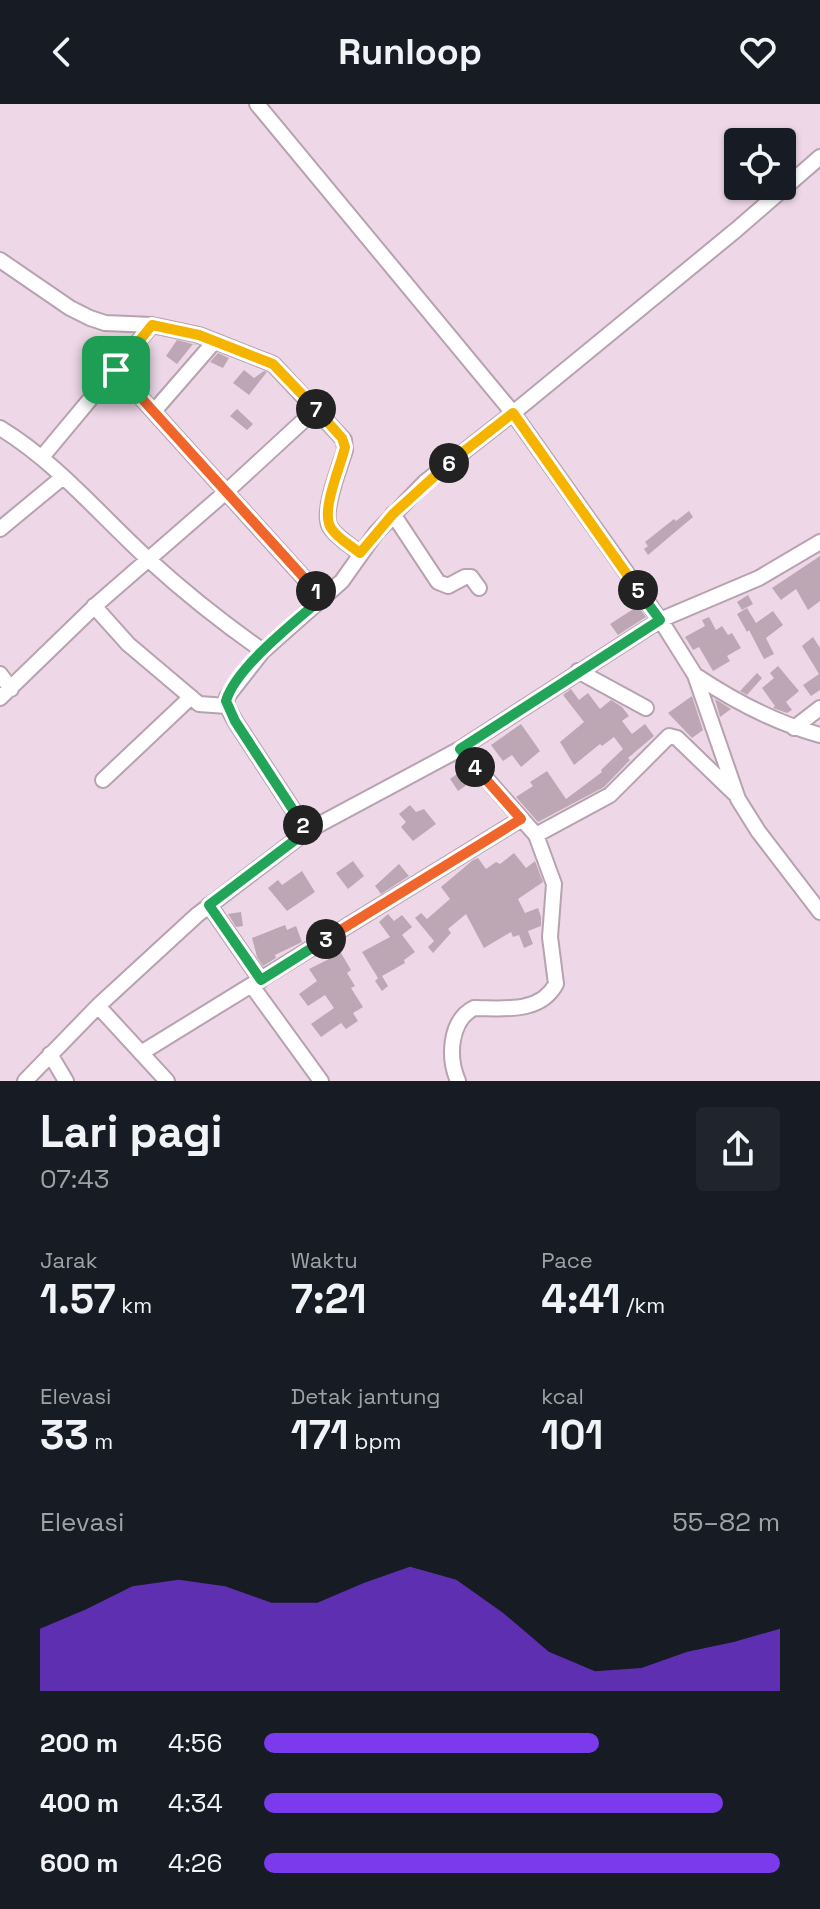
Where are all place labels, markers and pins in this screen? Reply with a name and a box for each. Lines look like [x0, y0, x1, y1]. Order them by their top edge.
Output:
pin [82, 336, 150, 404]
pin: 7 [296, 389, 336, 429]
pin: 6 [429, 443, 469, 483]
pin: 5 [618, 570, 658, 610]
pin: 1 [296, 571, 336, 611]
pin: 4 [455, 747, 495, 787]
pin: 2 [283, 805, 323, 845]
pin: 3 [306, 919, 346, 959]

